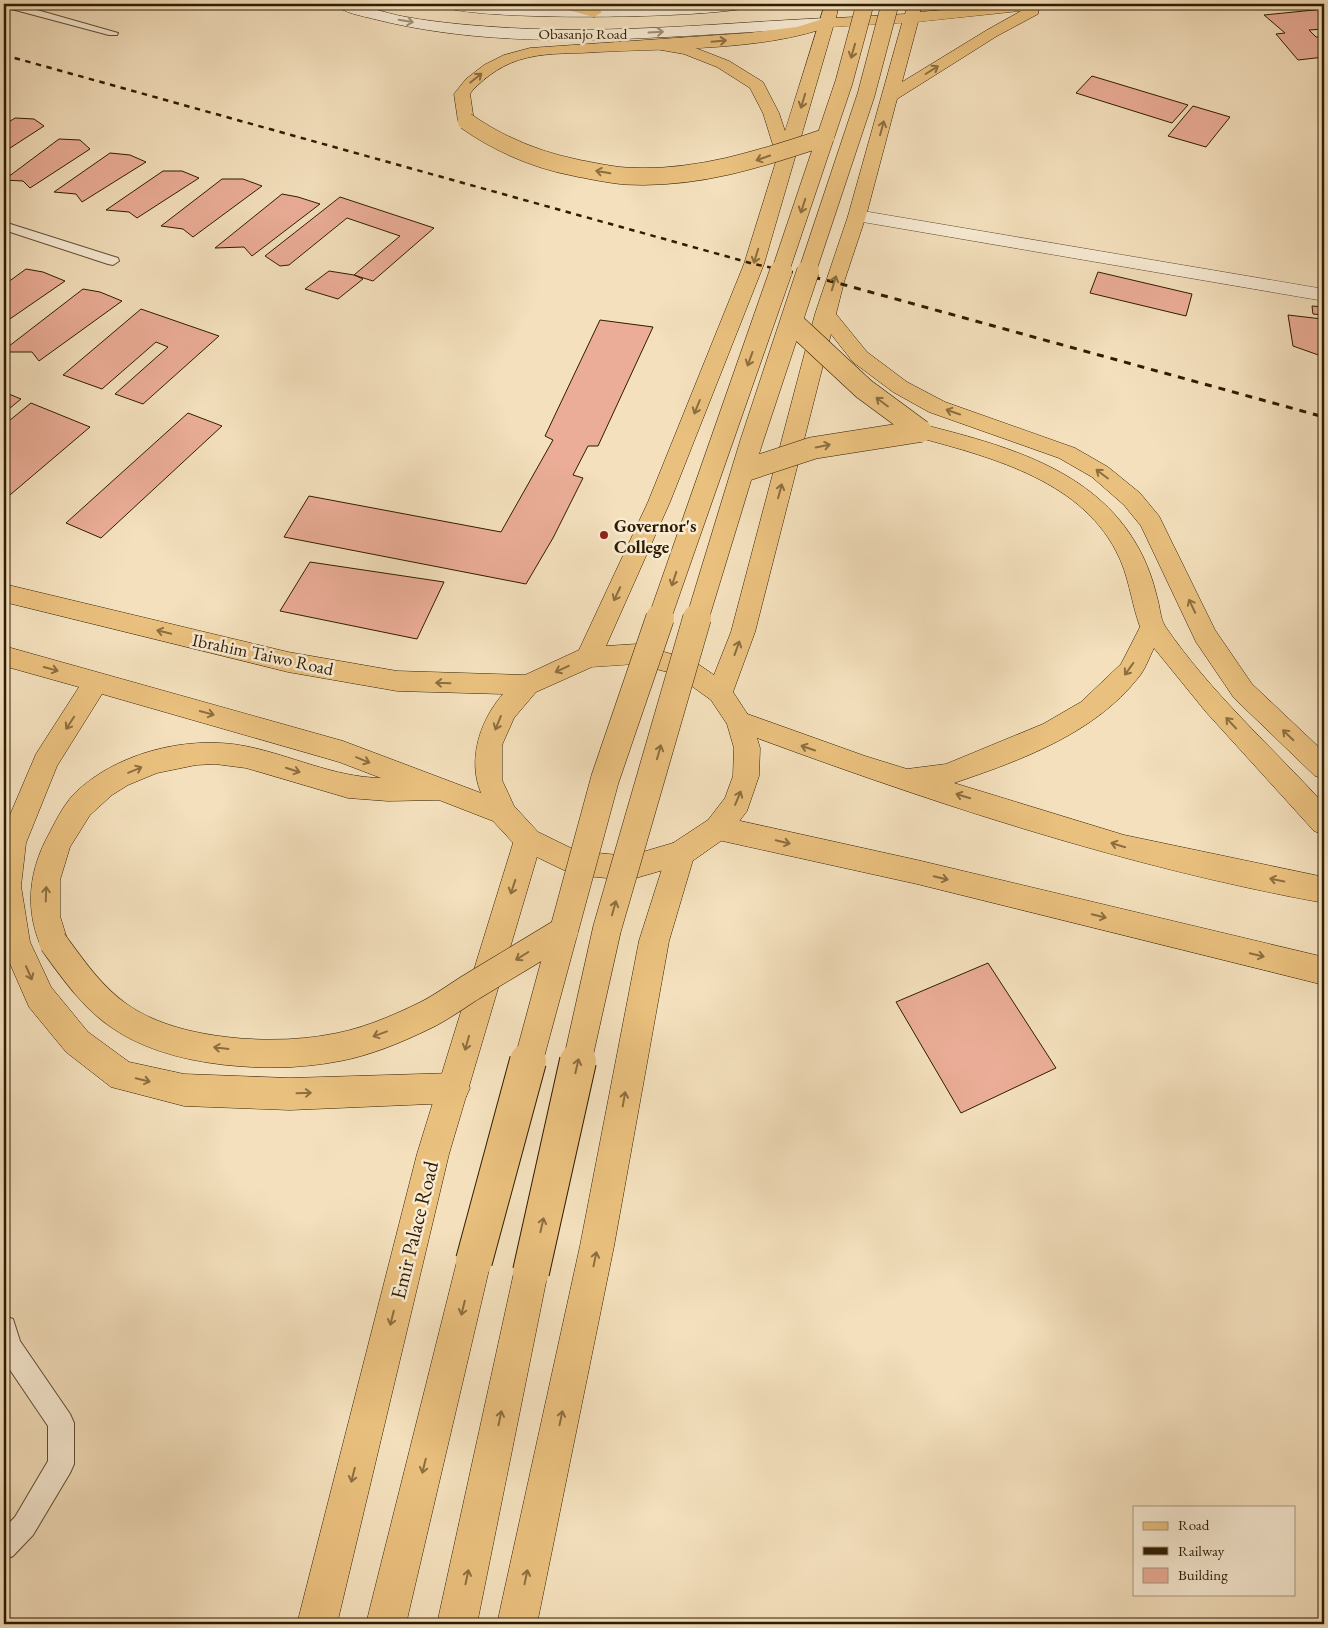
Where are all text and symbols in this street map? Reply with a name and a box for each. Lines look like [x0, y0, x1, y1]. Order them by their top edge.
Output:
one-way arrow [398, 17, 414, 27]
street label: Obasanjo Road [539, 24, 628, 43]
one-way arrow [647, 27, 663, 37]
one-way arrow [711, 36, 727, 46]
one-way arrow [847, 42, 857, 58]
one-way arrow [925, 64, 939, 75]
one-way arrow [469, 73, 482, 84]
one-way arrow [798, 92, 808, 108]
one-way arrow [877, 120, 887, 136]
one-way arrow [756, 154, 771, 163]
one-way arrow [595, 167, 611, 177]
one-way arrow [798, 197, 807, 213]
one-way arrow [751, 248, 761, 264]
one-way arrow [829, 275, 839, 291]
one-way arrow [744, 351, 754, 367]
one-way arrow [875, 397, 889, 407]
one-way arrow [691, 400, 700, 415]
one-way arrow [945, 407, 961, 416]
one-way arrow [814, 441, 830, 451]
one-way arrow [1095, 469, 1109, 479]
one-way arrow [775, 483, 785, 499]
place label: Governor's College [614, 514, 697, 558]
marker: Governor's College [598, 529, 610, 541]
one-way arrow [668, 570, 678, 586]
one-way arrow [611, 586, 621, 601]
one-way arrow [1187, 599, 1196, 614]
one-way arrow [156, 627, 172, 636]
street label: Ibrahim Taiwo Road [190, 628, 337, 680]
one-way arrow [733, 640, 742, 656]
one-way arrow [1124, 662, 1134, 676]
one-way arrow [42, 665, 58, 675]
one-way arrow [555, 665, 570, 674]
one-way arrow [436, 678, 452, 687]
one-way arrow [199, 708, 215, 718]
one-way arrow [493, 715, 502, 731]
one-way arrow [65, 716, 75, 730]
one-way arrow [1225, 717, 1237, 730]
one-way arrow [1282, 729, 1295, 741]
one-way arrow [801, 743, 816, 752]
one-way arrow [654, 744, 664, 760]
one-way arrow [355, 756, 370, 765]
one-way arrow [127, 765, 142, 775]
one-way arrow [285, 766, 300, 775]
one-way arrow [733, 791, 743, 806]
one-way arrow [955, 791, 971, 801]
one-way arrow [774, 838, 790, 847]
one-way arrow [1110, 839, 1126, 849]
one-way arrow [933, 874, 949, 883]
one-way arrow [1269, 875, 1285, 884]
one-way arrow [508, 879, 517, 894]
one-way arrow [41, 886, 50, 902]
one-way arrow [609, 900, 619, 916]
one-way arrow [1091, 912, 1107, 921]
one-way arrow [516, 951, 530, 961]
one-way arrow [1249, 951, 1265, 960]
one-way arrow [24, 965, 34, 980]
one-way arrow [373, 1030, 388, 1039]
one-way arrow [462, 1034, 472, 1050]
one-way arrow [213, 1043, 229, 1053]
one-way arrow [573, 1058, 582, 1074]
one-way arrow [134, 1076, 150, 1086]
one-way arrow [296, 1089, 312, 1098]
one-way arrow [619, 1091, 629, 1107]
street label: Emir Palace Road [384, 1158, 444, 1302]
one-way arrow [538, 1217, 547, 1233]
one-way arrow [591, 1251, 600, 1267]
one-way arrow [458, 1299, 467, 1315]
one-way arrow [387, 1309, 396, 1325]
one-way arrow [496, 1410, 506, 1426]
one-way arrow [556, 1410, 566, 1426]
one-way arrow [419, 1457, 428, 1473]
one-way arrow [348, 1467, 358, 1483]
legend [1133, 1506, 1296, 1596]
text: Road [1178, 1515, 1210, 1534]
text: Railway [1178, 1541, 1225, 1560]
text: Building [1178, 1565, 1228, 1584]
one-way arrow [463, 1569, 472, 1585]
one-way arrow [522, 1569, 532, 1585]

